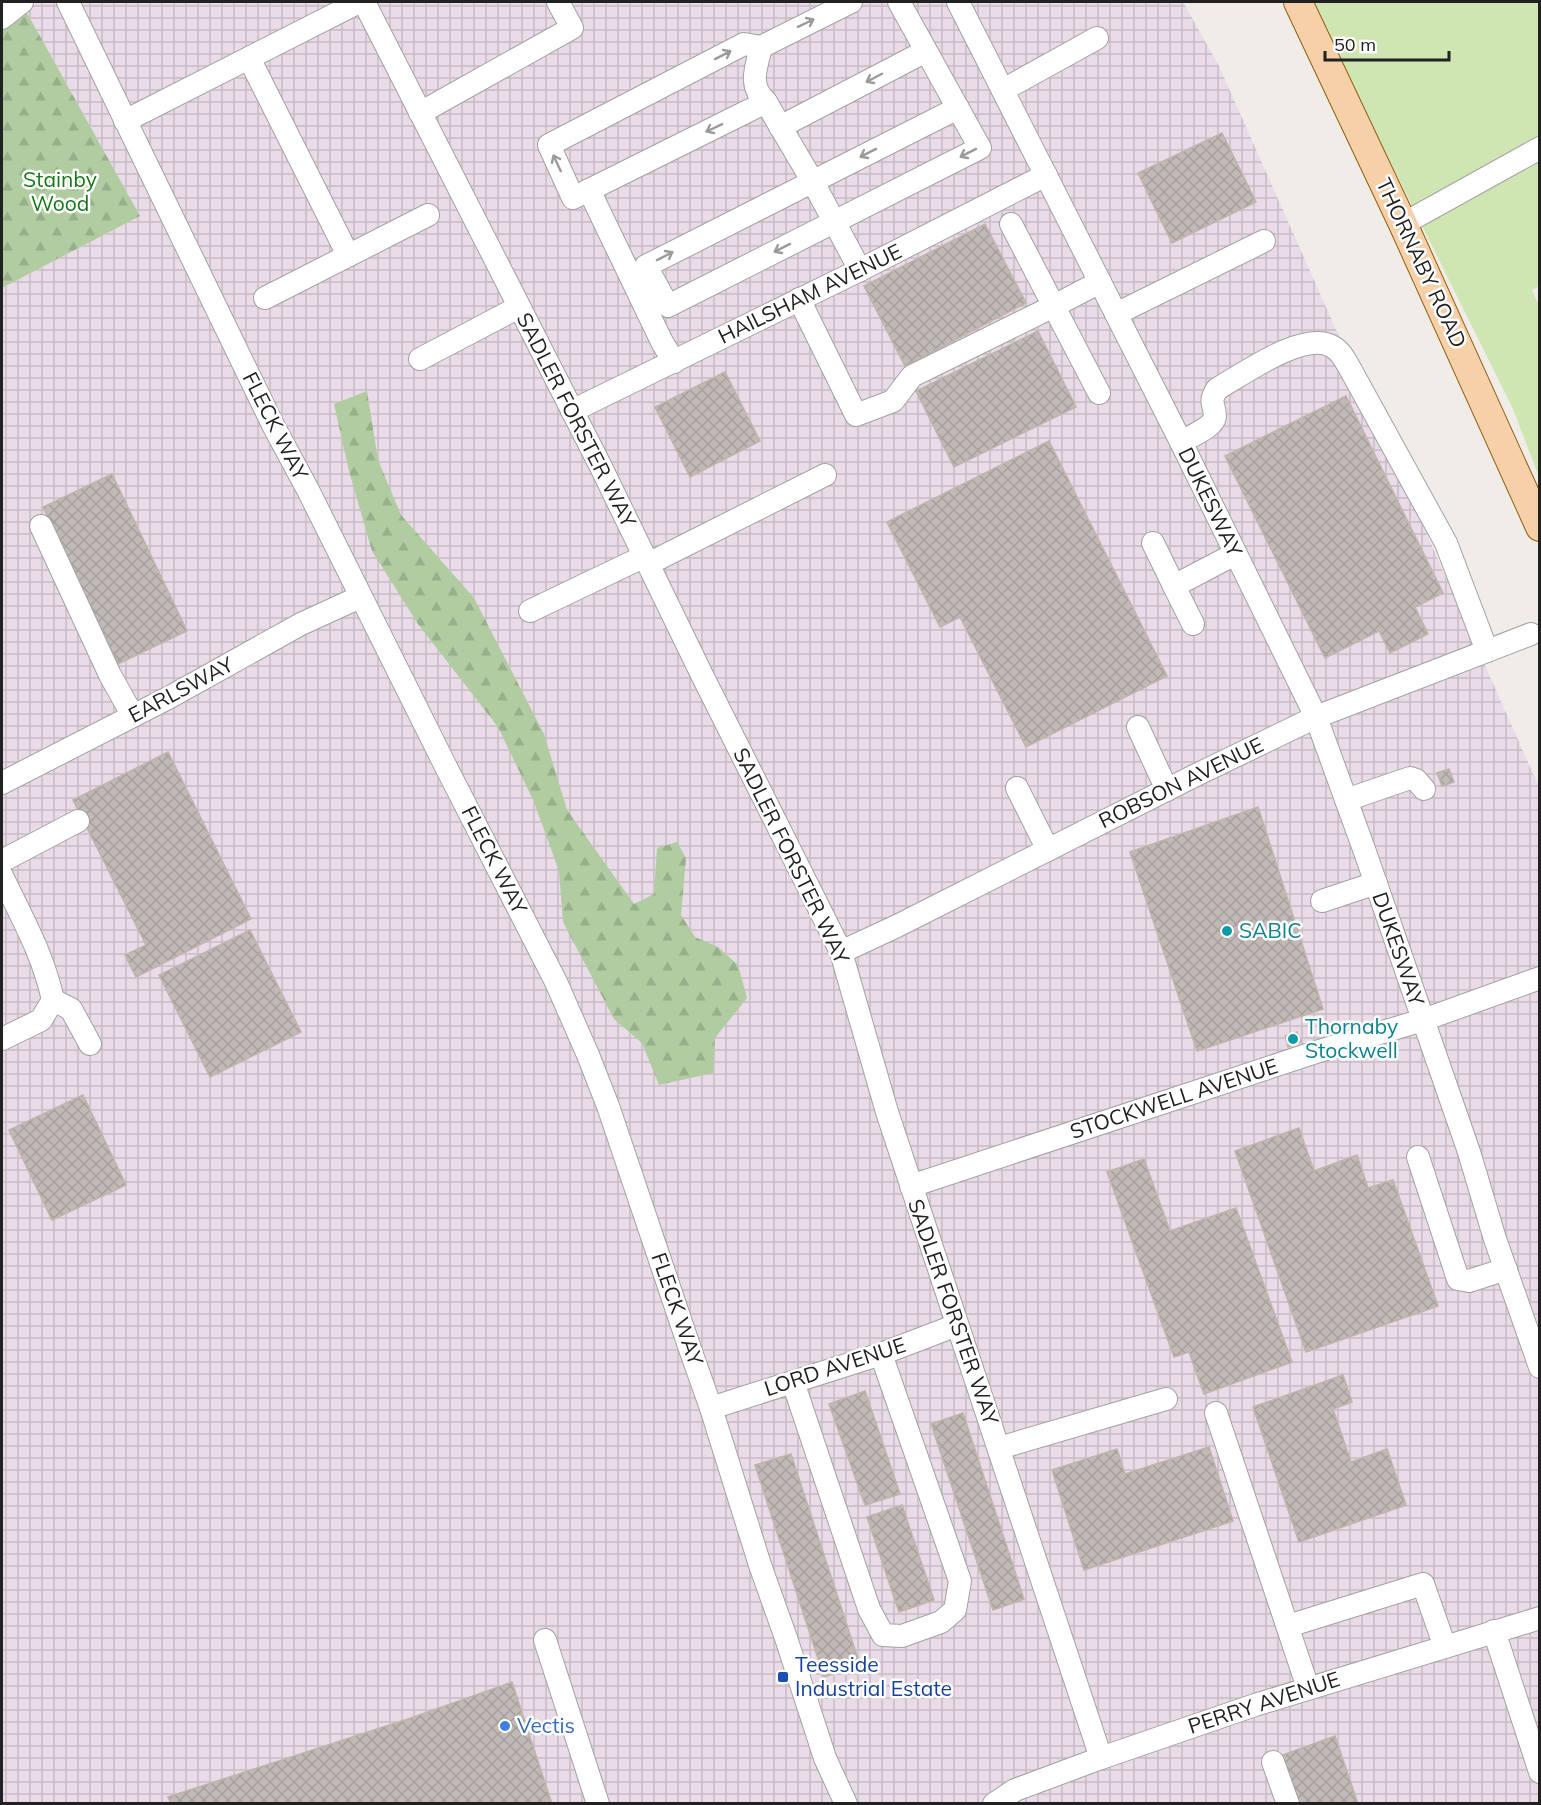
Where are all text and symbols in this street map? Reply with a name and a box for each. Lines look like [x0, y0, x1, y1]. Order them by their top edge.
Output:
one-way arrow [796, 17, 814, 29]
scale bar [1325, 24, 1450, 62]
text: 50 m [1334, 33, 1376, 56]
one-way arrow [714, 49, 732, 61]
one-way arrow [866, 73, 884, 84]
one-way arrow [705, 123, 723, 135]
one-way arrow [860, 148, 878, 160]
one-way arrow [960, 148, 978, 160]
one-way arrow [551, 155, 563, 173]
park label: Stainby Wood [23, 166, 97, 216]
street label: THORNABY ROAD [1371, 174, 1473, 352]
street label: HAILSHAM AVENUE [714, 237, 905, 349]
one-way arrow [774, 242, 791, 254]
one-way arrow [656, 250, 674, 261]
street label: SADLER FORSTER WAY [512, 308, 642, 531]
street label: FLECK WAY [238, 367, 314, 484]
street label: DUKESWAY [1173, 443, 1249, 561]
street label: EARLSWAY [124, 651, 238, 728]
street label: ROBSON AVENUE [1094, 731, 1267, 833]
street label: SADLER FORSTER WAY [728, 743, 856, 968]
street label: FLECK WAY [457, 801, 533, 918]
street label: DUKESWAY [1367, 888, 1431, 1009]
place label: SABIC [1239, 917, 1302, 943]
marker: SABIC [1220, 924, 1234, 938]
place label: Thornaby Stockwell [1305, 1013, 1398, 1063]
marker: Thornaby Stockwell [1286, 1032, 1300, 1046]
street label: STOCKWELL AVENUE [1067, 1052, 1281, 1144]
street label: SADLER FORSTER WAY [903, 1195, 1005, 1428]
street label: FLECK WAY [646, 1249, 709, 1369]
street label: LORD AVENUE [761, 1331, 909, 1401]
place label: Teesside Industrial Estate [795, 1651, 952, 1701]
street label: PERRY AVENUE [1185, 1665, 1343, 1739]
marker: Teesside Industrial Estate [776, 1670, 790, 1684]
place label: Vectis [517, 1712, 575, 1738]
marker: Vectis [498, 1719, 512, 1733]

